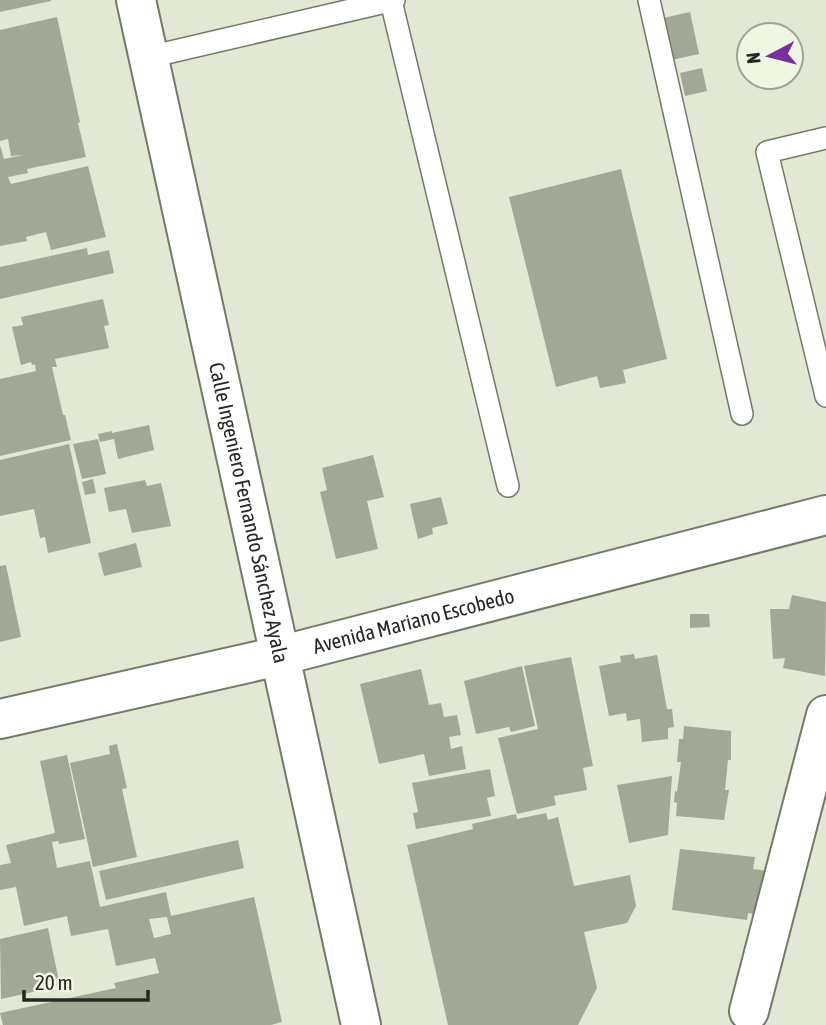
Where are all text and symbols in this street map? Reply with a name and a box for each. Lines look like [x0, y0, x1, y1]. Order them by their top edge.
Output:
north arrow [735, 21, 805, 91]
text: N [742, 51, 765, 65]
street label: Calle Ingeniero Fernando Sánchez Ayala [205, 360, 294, 665]
street label: Avenida Mariano Escobedo [310, 583, 516, 658]
scale bar [24, 958, 149, 1002]
text: 20 m [35, 970, 73, 994]

